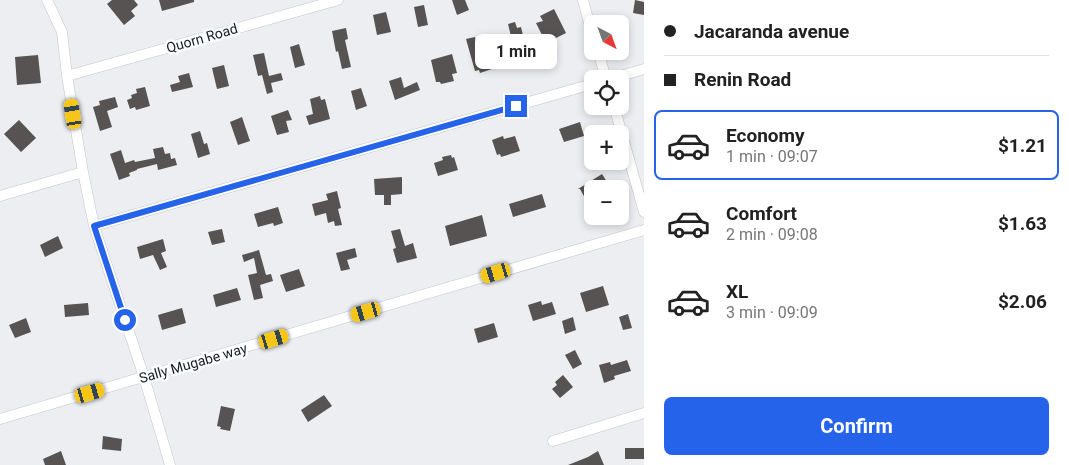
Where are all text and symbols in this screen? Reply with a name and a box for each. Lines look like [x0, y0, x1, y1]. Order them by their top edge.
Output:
north arrow [584, 15, 629, 60]
map controls [584, 15, 629, 225]
street label: Quorn Road [165, 20, 239, 56]
text: Jacaranda avenue [694, 20, 849, 43]
callout: 1 min [475, 34, 557, 68]
text: 1 min [496, 42, 536, 61]
text: Renin Road [694, 68, 791, 91]
button: locate [584, 70, 629, 115]
route end [505, 95, 527, 117]
car [63, 98, 82, 130]
icon: car [666, 123, 711, 168]
text: Economy [726, 124, 805, 147]
button: + [584, 125, 629, 170]
text: $1.21 [998, 134, 1047, 157]
text: 1 min · 09:07 [726, 147, 818, 166]
button: − [584, 180, 629, 225]
icon: car [666, 201, 711, 246]
text: Comfort [726, 202, 797, 225]
text: $1.63 [998, 212, 1047, 235]
text: 2 min · 09:08 [726, 225, 818, 244]
car [479, 261, 512, 285]
icon: car [666, 279, 711, 324]
text: XL [726, 280, 748, 303]
text: $2.06 [998, 290, 1047, 313]
car [349, 301, 382, 323]
text: 3 min · 09:09 [726, 303, 818, 322]
route start [114, 309, 136, 331]
car [257, 327, 290, 351]
street label: Sally Mugabe way [137, 340, 249, 386]
car [73, 382, 106, 404]
button: Confirm [664, 397, 1049, 455]

